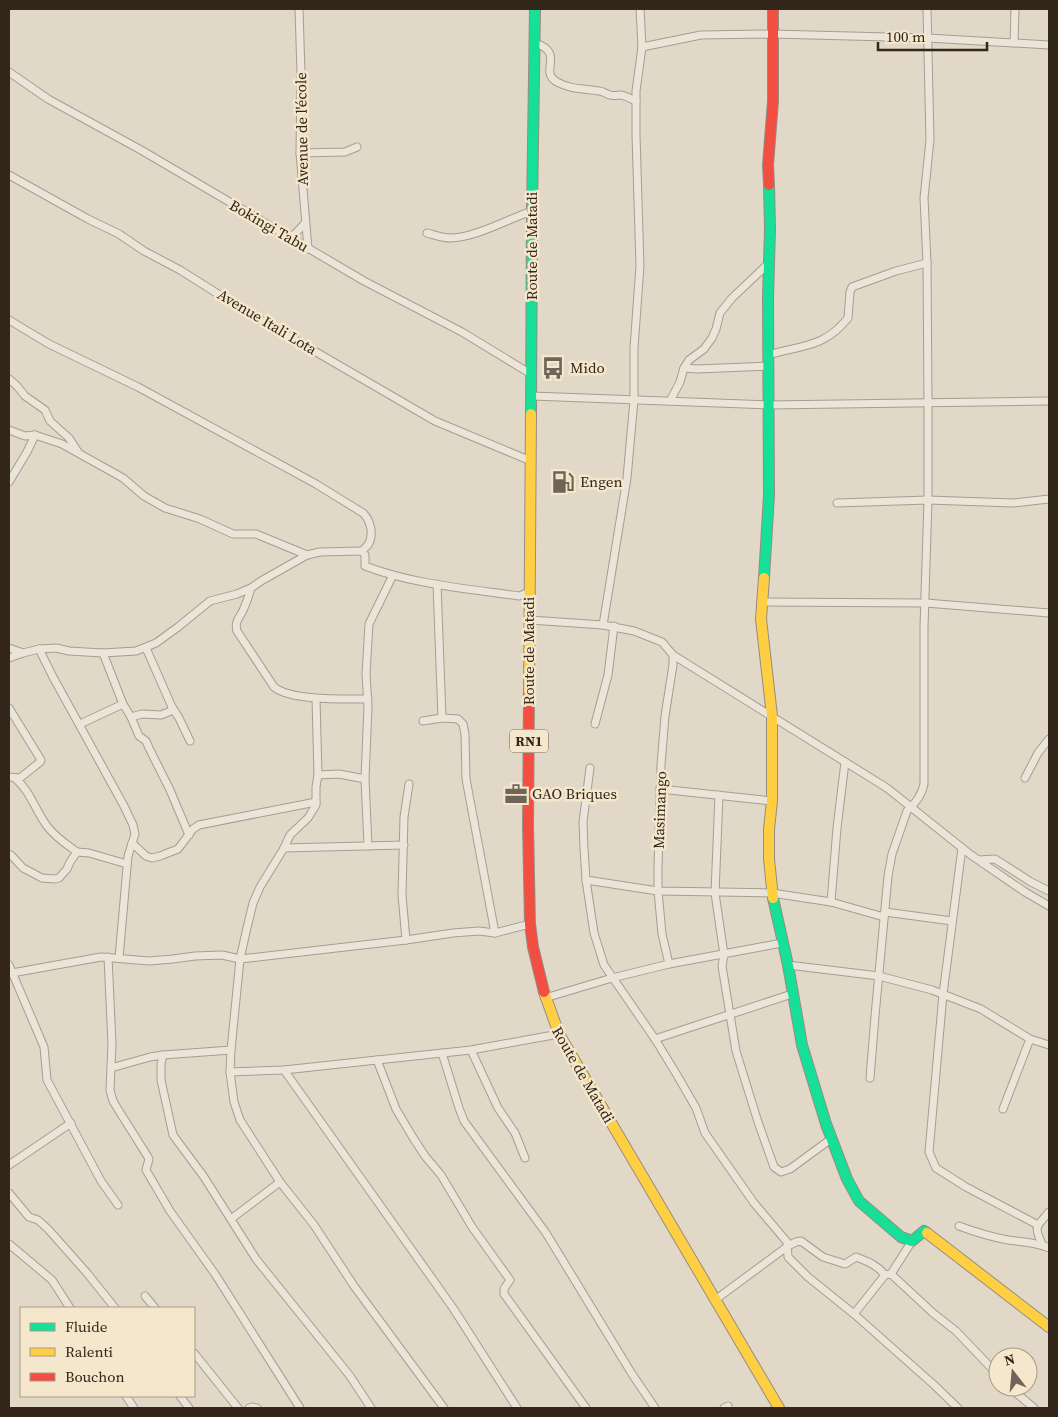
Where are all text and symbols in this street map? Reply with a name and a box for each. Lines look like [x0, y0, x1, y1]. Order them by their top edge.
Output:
scale bar [878, 20, 987, 52]
text: 100 m [886, 26, 926, 47]
street label: Avenue de l'école [290, 72, 313, 186]
street label: Route de Matadi [521, 192, 542, 300]
street label: Bokingi Tabu [226, 194, 313, 257]
street label: Avenue Itali Lota [214, 284, 321, 360]
bus stop icon: Mido [540, 355, 566, 381]
place label: Mido [570, 357, 605, 378]
fuel station icon: Engen [550, 469, 576, 495]
place label: Engen [580, 471, 623, 492]
street label: Route de Matadi [518, 597, 539, 705]
road number: RN1 [510, 729, 548, 752]
street label: Masimango [648, 771, 671, 849]
office icon: GAO Briques [503, 781, 529, 807]
place label: GAO Briques [532, 783, 617, 804]
street label: Route de Matadi [547, 1023, 620, 1127]
legend [20, 1307, 195, 1397]
text: Fluide [65, 1316, 108, 1337]
text: Ralenti [65, 1341, 113, 1362]
north arrow [988, 1347, 1038, 1397]
text: N [1002, 1348, 1017, 1371]
text: Bouchon [65, 1366, 125, 1387]

